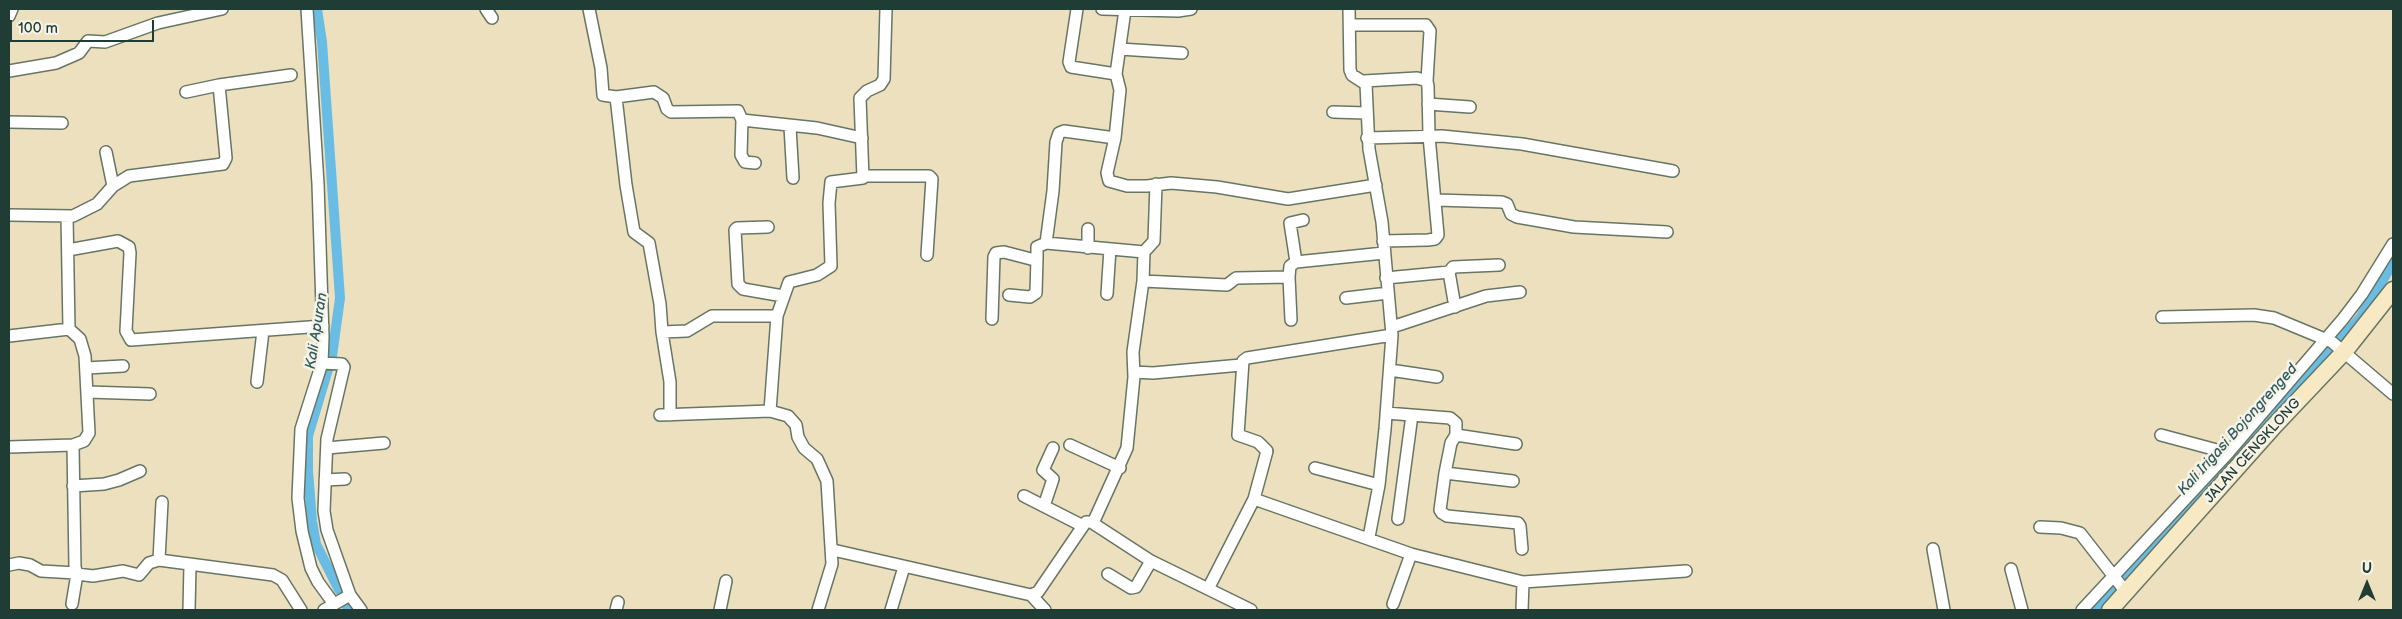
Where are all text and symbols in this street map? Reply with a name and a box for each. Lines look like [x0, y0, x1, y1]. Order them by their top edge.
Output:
scale bar [12, 10, 156, 42]
text: 100 m [18, 19, 58, 38]
water label: Kali Apuran [302, 291, 332, 371]
water label: Kali Irigasi Bojongrenged [2174, 361, 2302, 499]
street label: JALAN CENGKLONG [2202, 395, 2304, 507]
north arrow [2342, 559, 2392, 609]
text: U [2362, 560, 2372, 577]

